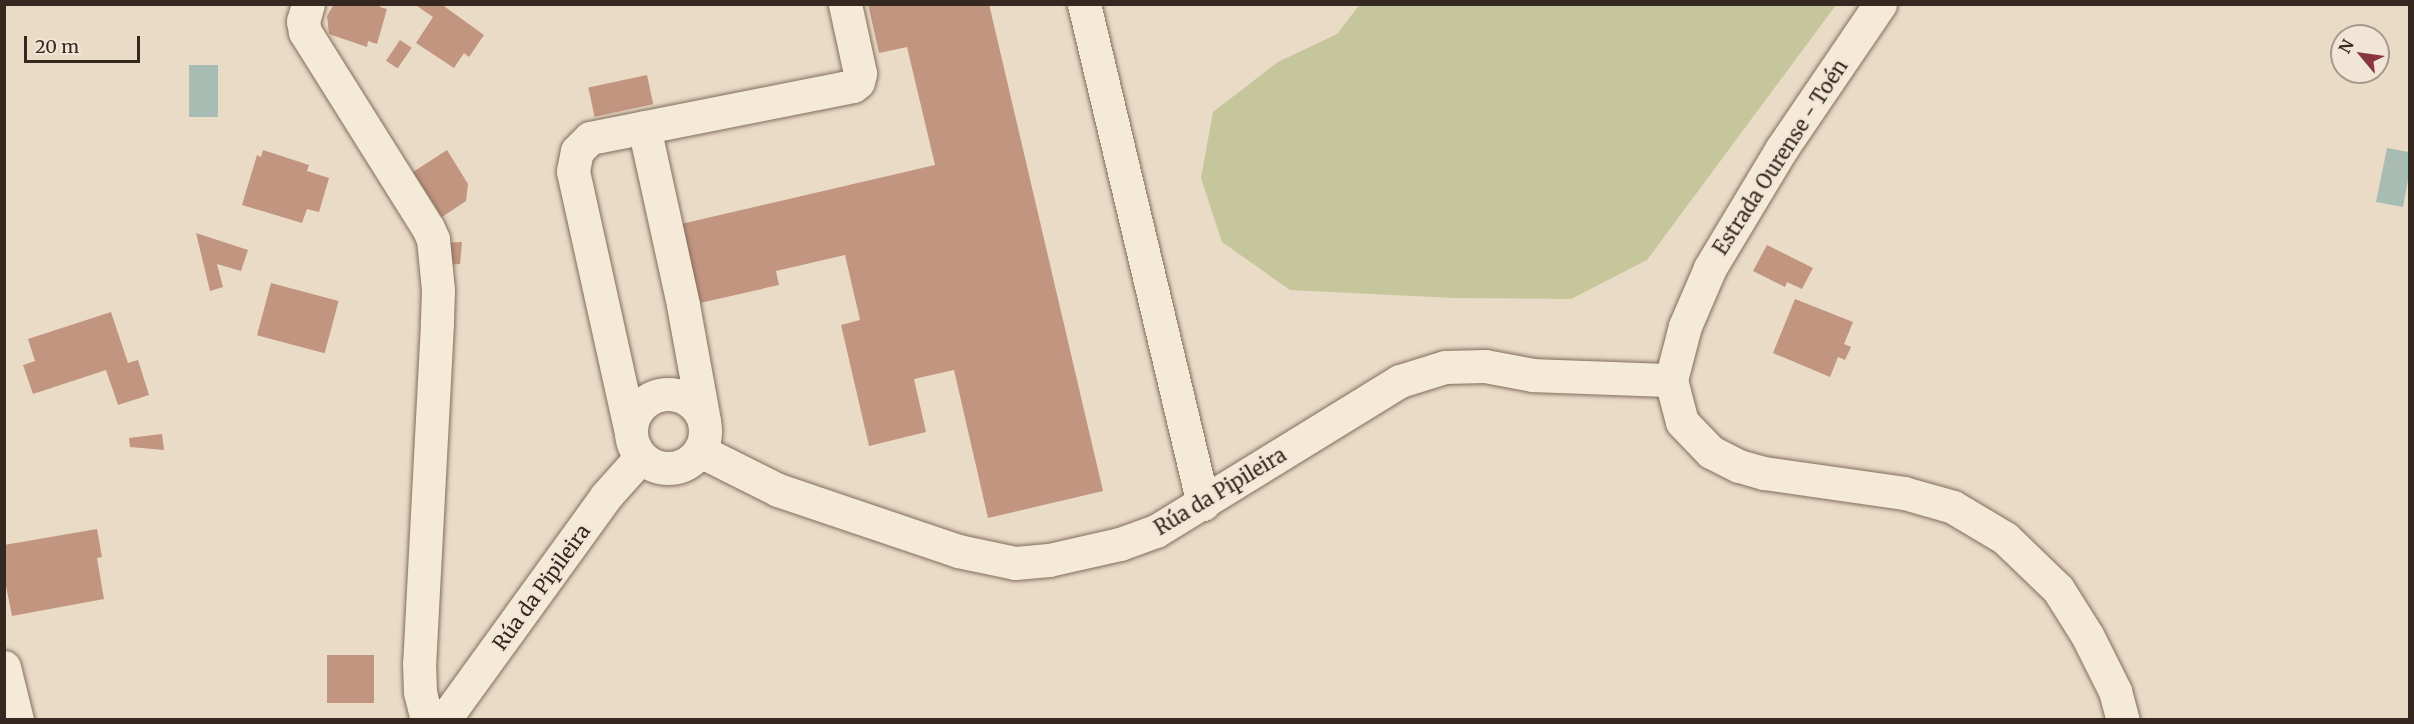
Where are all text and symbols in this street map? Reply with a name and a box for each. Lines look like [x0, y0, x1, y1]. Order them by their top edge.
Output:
scale bar [27, 24, 142, 62]
north arrow [2330, 24, 2390, 84]
text: 20 m [35, 35, 79, 58]
text: N [2334, 36, 2358, 57]
street label: Estrada Ourense - Toén [1708, 55, 1852, 259]
street label: Rúa da Pipileira [1150, 442, 1290, 540]
street label: Rúa da Pipileira [487, 519, 595, 655]

